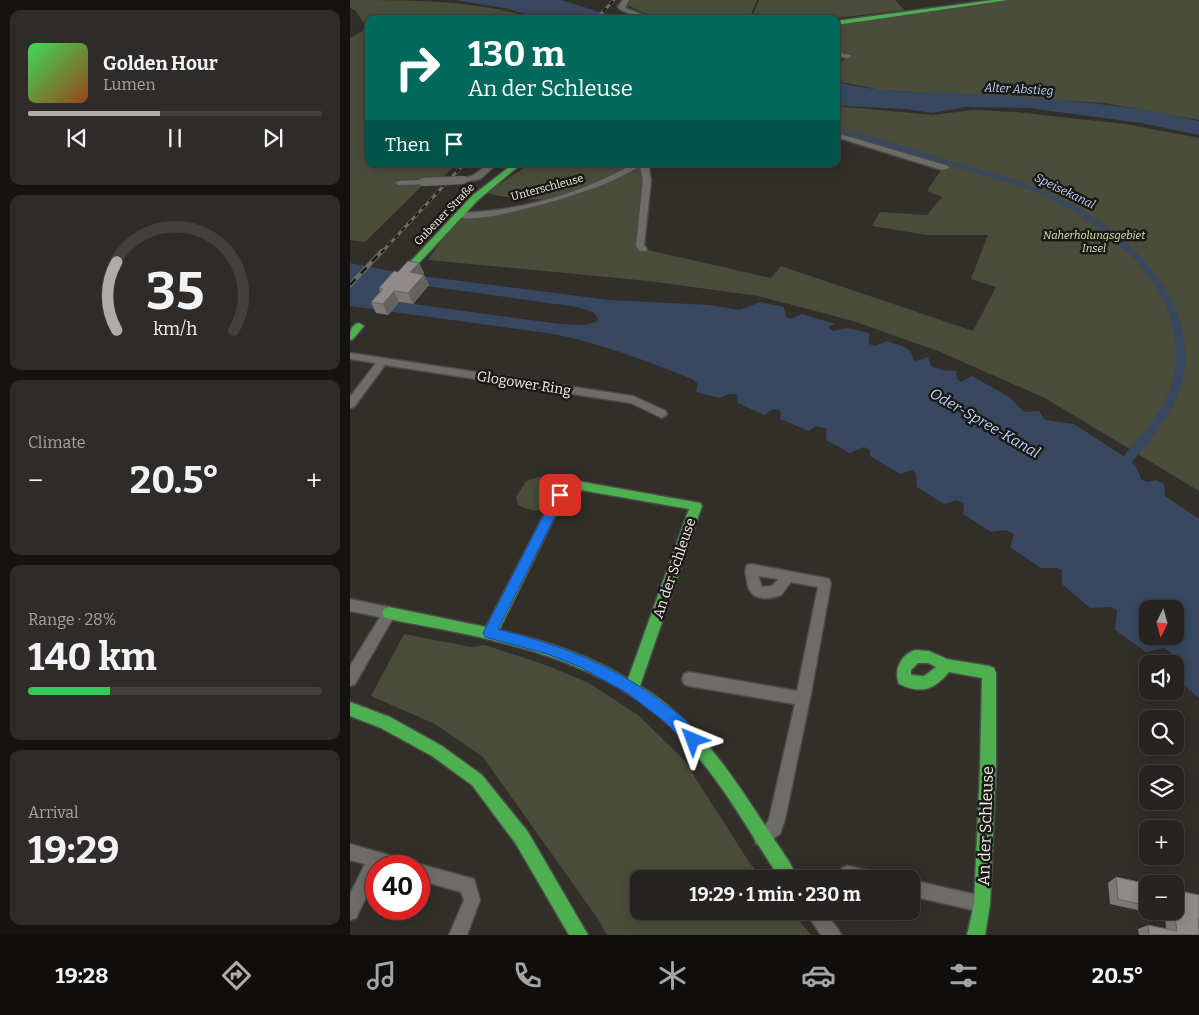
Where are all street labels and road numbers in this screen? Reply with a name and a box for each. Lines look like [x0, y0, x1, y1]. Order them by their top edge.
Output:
street label: Unterschleuse [509, 172, 585, 203]
street label: Gubener Straße [411, 181, 477, 248]
street label: Glogower Ring [476, 368, 572, 399]
street label: An der Schleuse [649, 516, 700, 620]
street label: An der Schleuse [974, 766, 997, 886]

